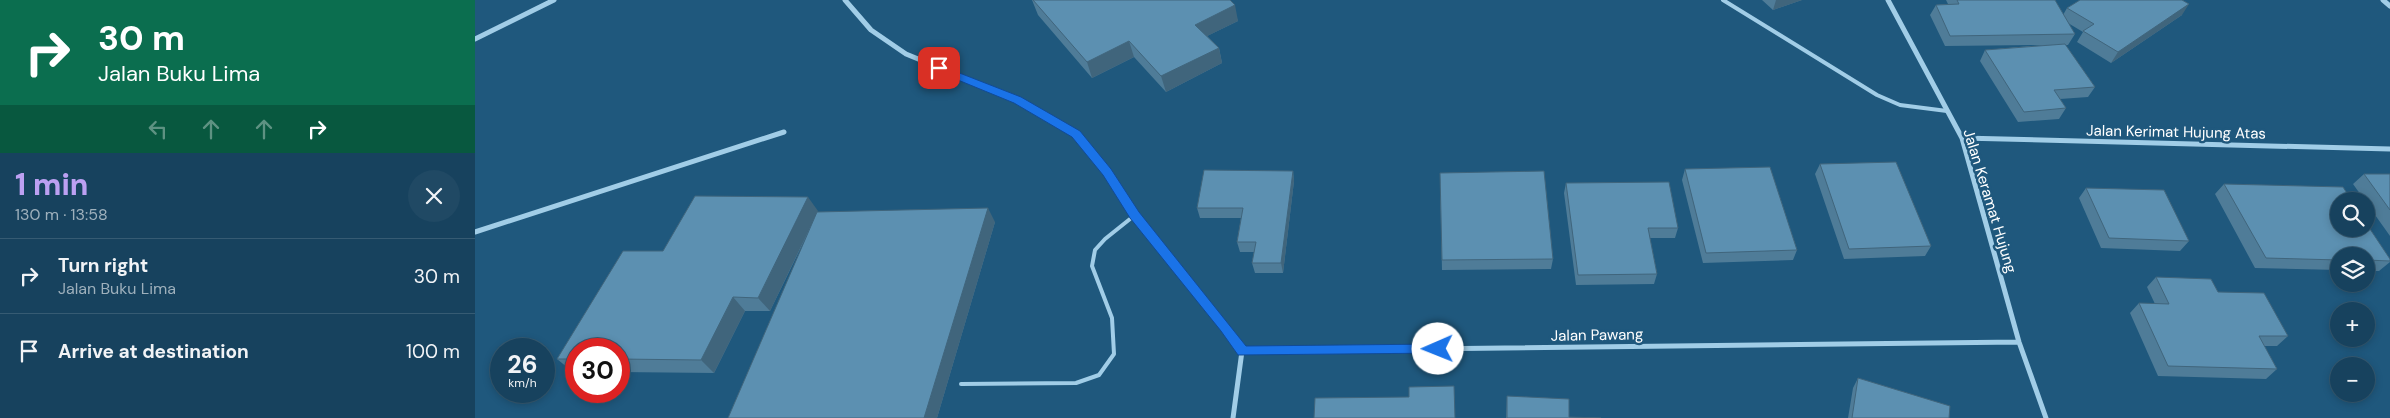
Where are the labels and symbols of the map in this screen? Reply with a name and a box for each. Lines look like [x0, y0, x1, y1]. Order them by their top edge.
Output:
pin [918, 47, 960, 89]
street label: Jalan Kerimat Hujung Atas [2086, 120, 2266, 144]
street label: Jalan Keramat Hujung [1959, 127, 2021, 275]
position arrow [1411, 322, 1463, 374]
street label: Jalan Pawang [1551, 324, 1643, 346]
speed limit sign: 30 [565, 338, 630, 403]

